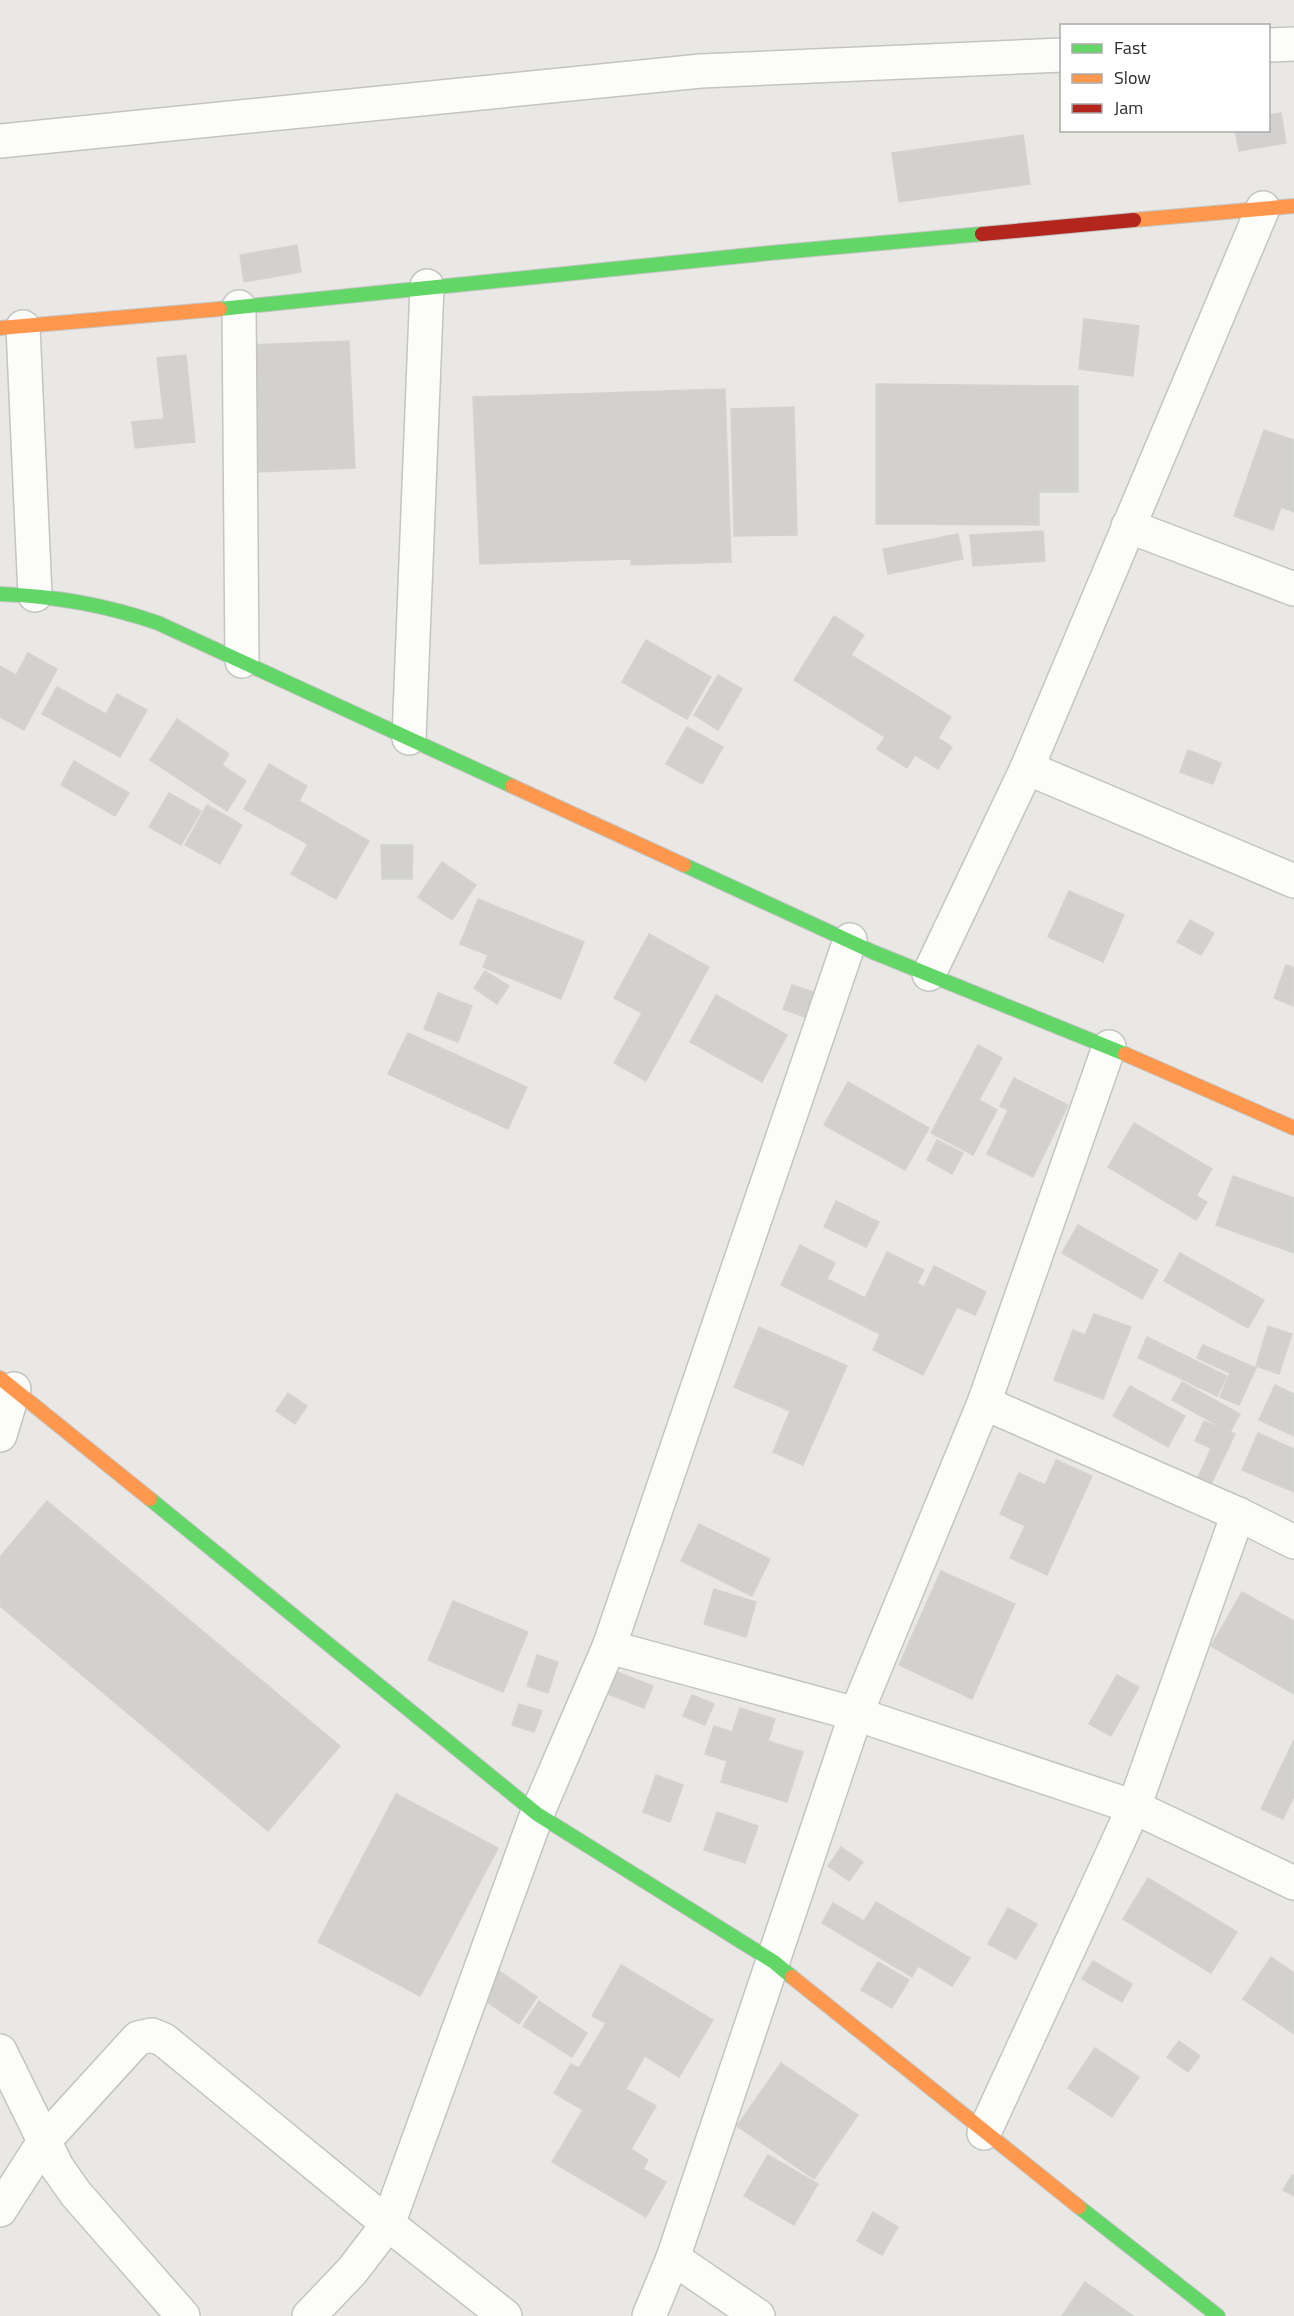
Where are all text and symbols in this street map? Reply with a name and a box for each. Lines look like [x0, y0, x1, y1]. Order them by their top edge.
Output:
legend [1060, 24, 1270, 132]
text: Fast [1114, 34, 1147, 61]
text: Slow [1114, 64, 1151, 91]
text: Jam [1114, 94, 1143, 121]

